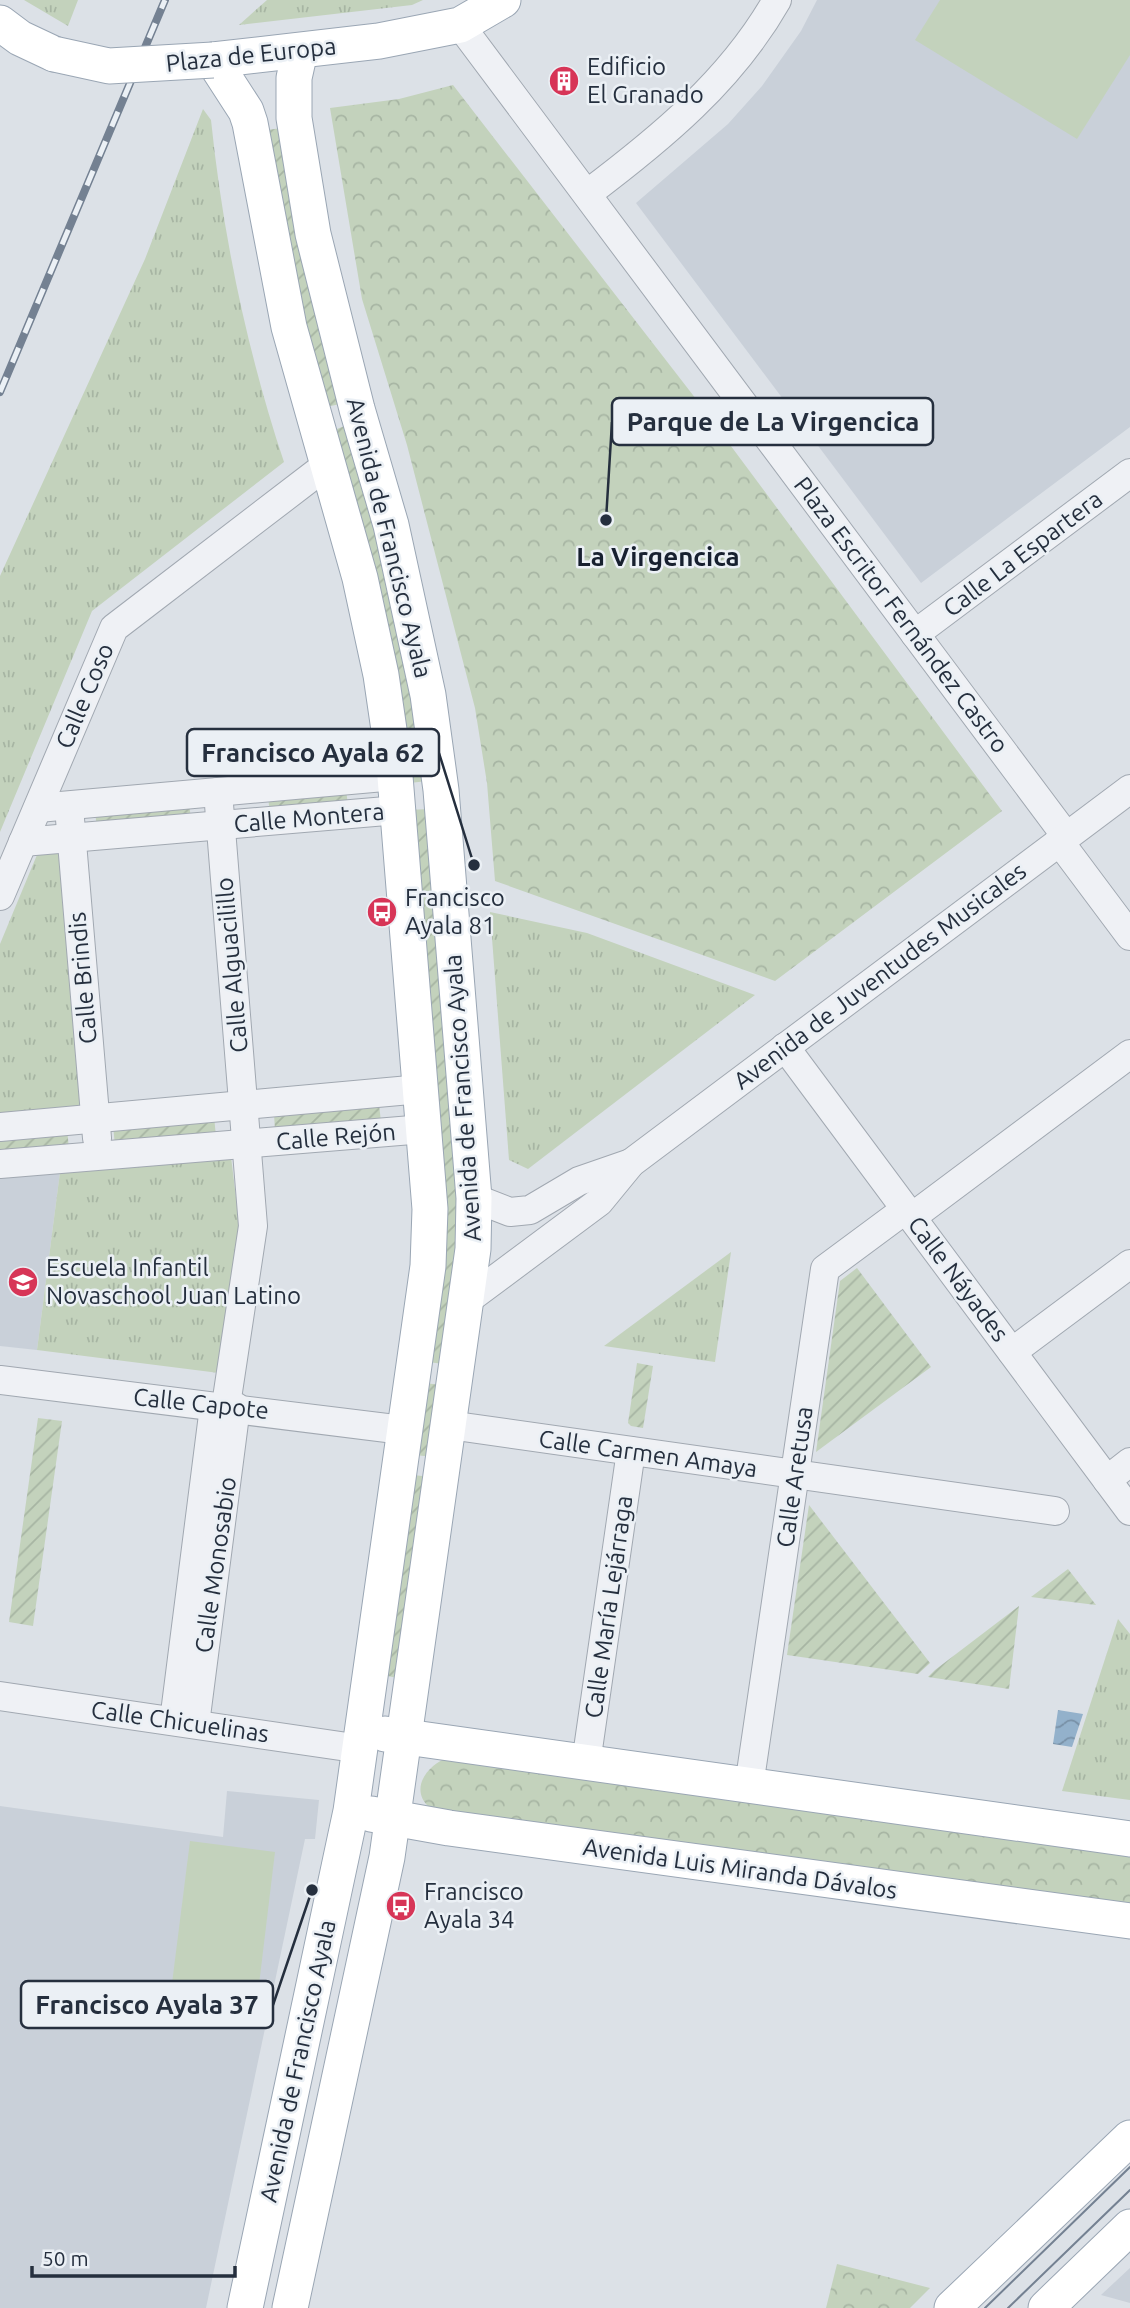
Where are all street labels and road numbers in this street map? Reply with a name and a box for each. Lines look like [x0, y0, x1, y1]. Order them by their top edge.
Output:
street label: Plaza de Europa [164, 32, 337, 77]
street label: Avenida de Francisco Ayala [342, 395, 437, 681]
street label: Plaza Escritor Fernández Castro [789, 471, 1014, 758]
street label: Calle La Espartera [938, 485, 1107, 622]
street label: Calle Coso [50, 639, 119, 752]
street label: Calle Montera [233, 797, 385, 838]
street label: Avenida de Juventudes Musicales [728, 857, 1031, 1094]
street label: Calle Alguacilillo [210, 876, 253, 1054]
street label: Calle Brindis [63, 911, 102, 1045]
street label: Avenida de Francisco Ayala [439, 954, 486, 1243]
street label: Calle Rejón [275, 1118, 397, 1155]
street label: Calle Náyades [903, 1211, 1014, 1346]
street label: Calle Capote [132, 1383, 270, 1424]
street label: Calle Aretusa [771, 1405, 818, 1549]
street label: Calle Carmen Amaya [537, 1425, 759, 1482]
street label: Calle Monosabio [190, 1475, 241, 1655]
street label: Calle María Lejárraga [580, 1494, 638, 1720]
street label: Calle Chicuelinas [89, 1696, 271, 1747]
street label: Avenida Luis Miranda Dávalos [581, 1833, 899, 1904]
street label: Avenida de Francisco Ayala [254, 1917, 341, 2204]

